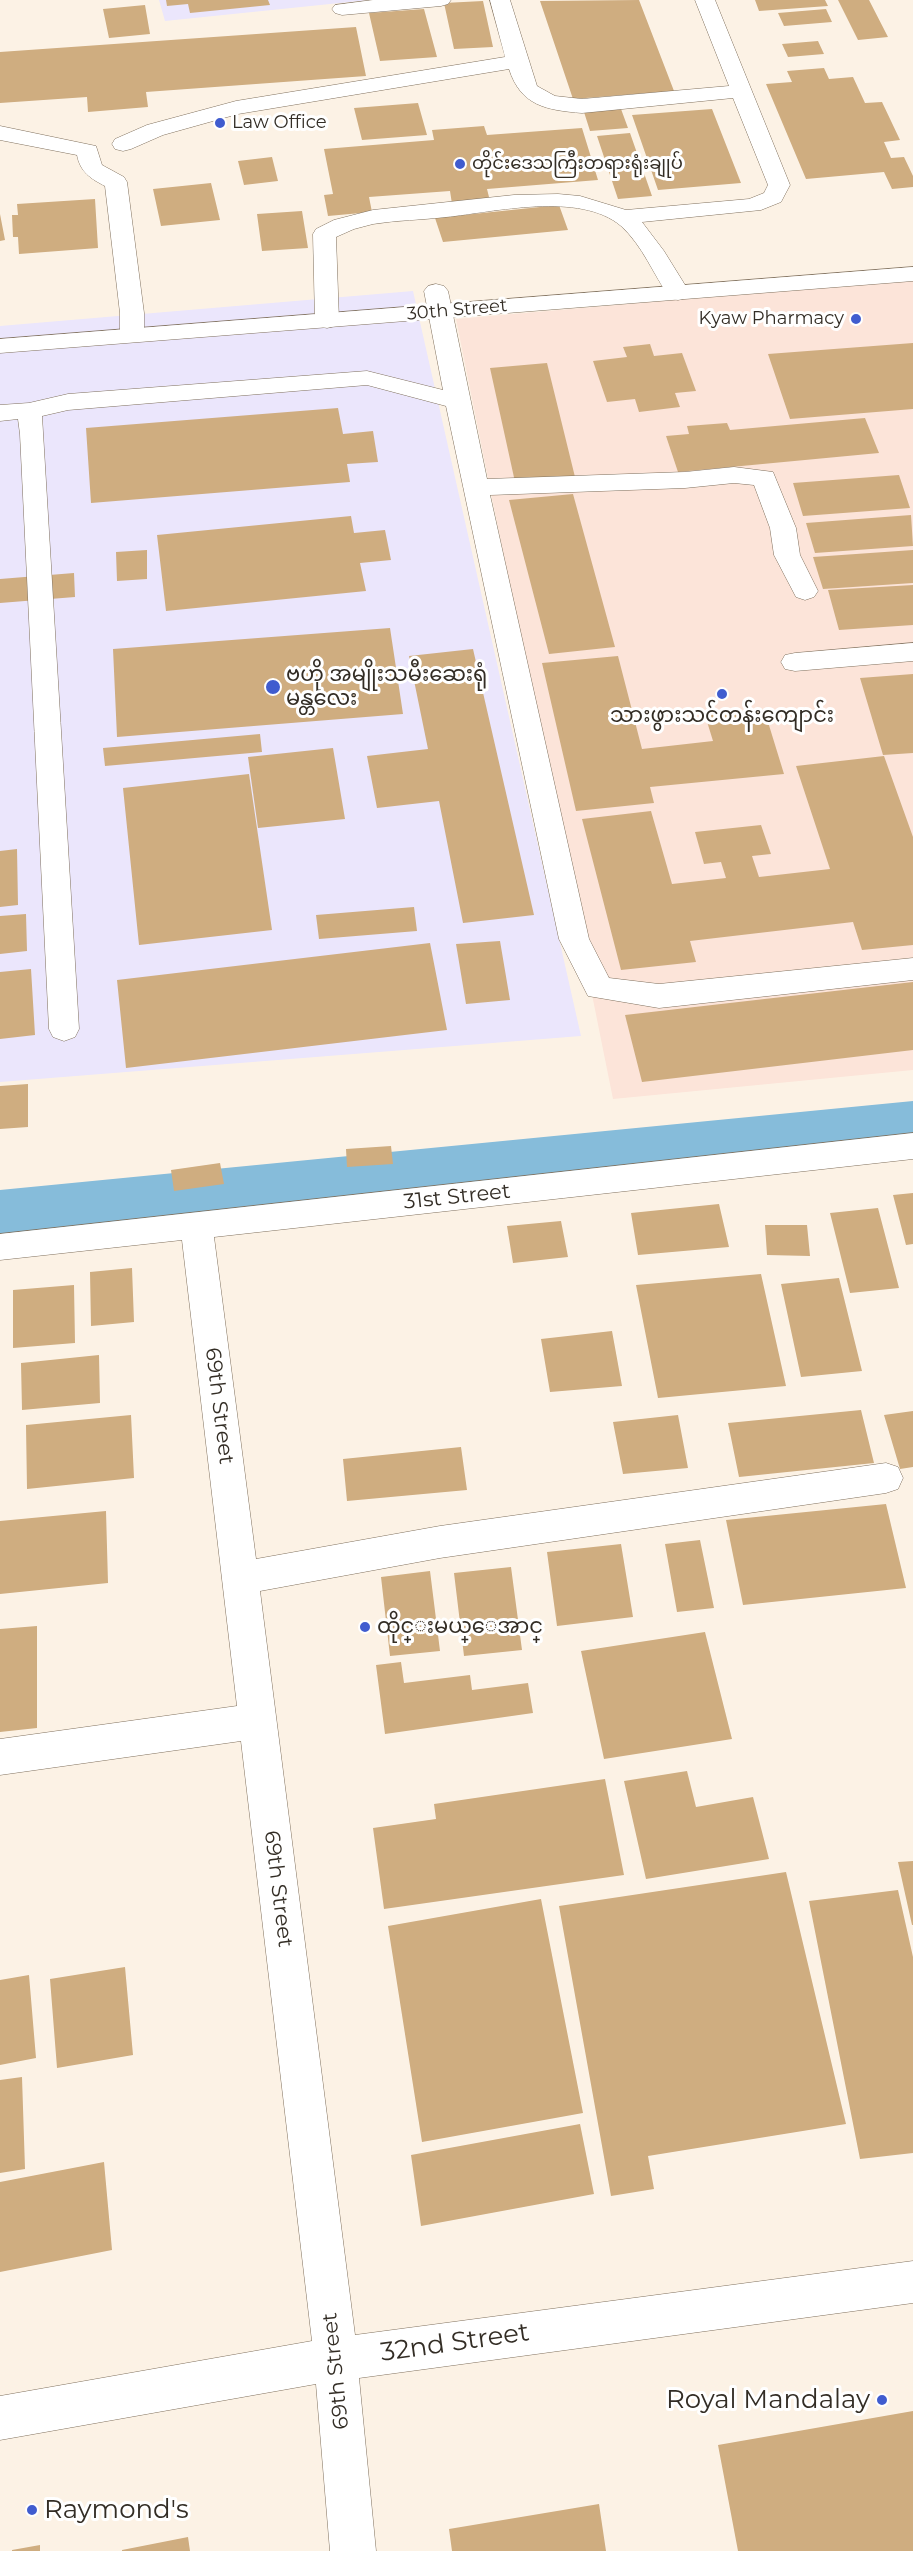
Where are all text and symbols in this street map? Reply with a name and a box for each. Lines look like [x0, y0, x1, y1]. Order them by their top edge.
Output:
place label: Law Office [232, 112, 327, 134]
marker: Law Office [213, 116, 227, 130]
place label: တိုင်းဒေသကြီးတရားရုံးချုပ် [472, 153, 683, 175]
marker: တိုင်းဒေသကြီးတရားရုံးချုပ် [453, 157, 467, 171]
street label: 30th Street [406, 295, 508, 325]
place label: Kyaw Pharmacy [698, 308, 844, 330]
marker: Kyaw Pharmacy [849, 312, 863, 326]
place label: ဗဟို အမျိုးသမီးဆေးရုံ မန္တလေး [286, 662, 487, 712]
marker: ဗဟို အမျိုးသမီးဆေးရုံ မန္တလေး [264, 678, 282, 696]
marker: သားဖွားသင်တန်းကျောင်း [715, 687, 729, 701]
place label: သားဖွားသင်တန်းကျောင်း [610, 703, 834, 729]
street label: 31st Street [402, 1179, 512, 1215]
street label: 69th Street [199, 1346, 239, 1466]
place label: ထိုင္းမယ္ေအာင္ [377, 1614, 543, 1640]
marker: ထိုင္းမယ္ေအာင္ [358, 1620, 372, 1634]
street label: 69th Street [258, 1829, 298, 1949]
street label: 69th Street [317, 2311, 355, 2431]
street label: 32nd Street [379, 2317, 531, 2369]
place label: Royal Mandalay [666, 2384, 870, 2416]
marker: Royal Mandalay [875, 2393, 889, 2407]
place label: Raymond's [44, 2494, 189, 2526]
marker: Raymond's [25, 2503, 39, 2517]

